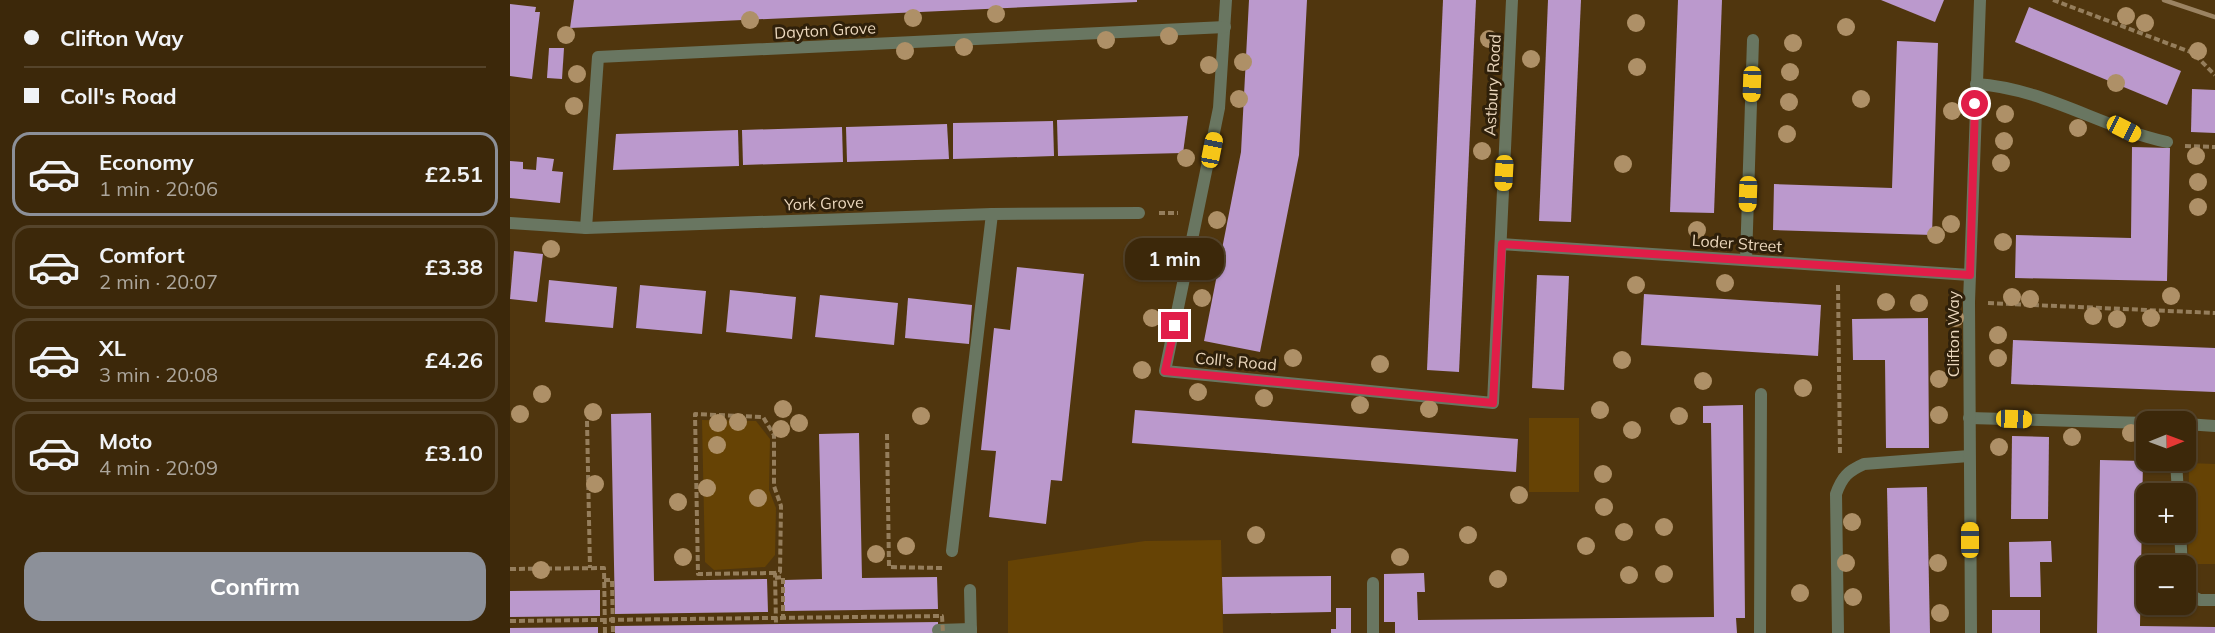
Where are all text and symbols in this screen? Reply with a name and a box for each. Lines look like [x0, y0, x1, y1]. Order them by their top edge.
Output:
street label: Dayton Grove [774, 17, 876, 43]
text: Clifton Way [60, 24, 183, 52]
street label: Astbury Road [1479, 33, 1505, 137]
car [1742, 66, 1762, 102]
text: Coll's Road [60, 82, 177, 110]
route start [1961, 90, 1988, 117]
car [2104, 113, 2144, 145]
car [1200, 131, 1224, 169]
icon: car [27, 147, 81, 201]
text: Economy [99, 148, 194, 176]
car [1494, 155, 1514, 191]
text: £2.51 [425, 160, 483, 188]
text: 1 min · 20:06 [99, 176, 218, 201]
car [1738, 176, 1758, 212]
street label: York Grove [783, 192, 864, 214]
street label: Loder Street [1691, 230, 1783, 256]
callout: 1 min [1126, 239, 1224, 281]
icon: car [27, 240, 81, 294]
text: Comfort [99, 241, 185, 269]
text: 1 min [1148, 246, 1201, 271]
text: £3.38 [425, 253, 483, 281]
text: 2 min · 20:07 [99, 269, 218, 294]
street label: Clifton Way [1943, 290, 1963, 377]
route end [1161, 312, 1188, 339]
icon: car [27, 333, 81, 387]
text: XL [99, 334, 126, 362]
text: £4.26 [425, 346, 483, 374]
street label: Coll's Road [1194, 347, 1278, 375]
text: 3 min · 20:08 [99, 362, 218, 387]
car [1996, 409, 2032, 429]
north arrow [2136, 411, 2196, 471]
map controls [2136, 411, 2196, 615]
icon: car [27, 426, 81, 480]
text: Moto [99, 427, 152, 455]
text: £3.10 [425, 439, 483, 467]
text: 4 min · 20:09 [99, 455, 218, 480]
button: + [2136, 483, 2196, 543]
car [1961, 522, 1979, 558]
button: Confirm [24, 552, 486, 621]
button: − [2136, 555, 2196, 615]

